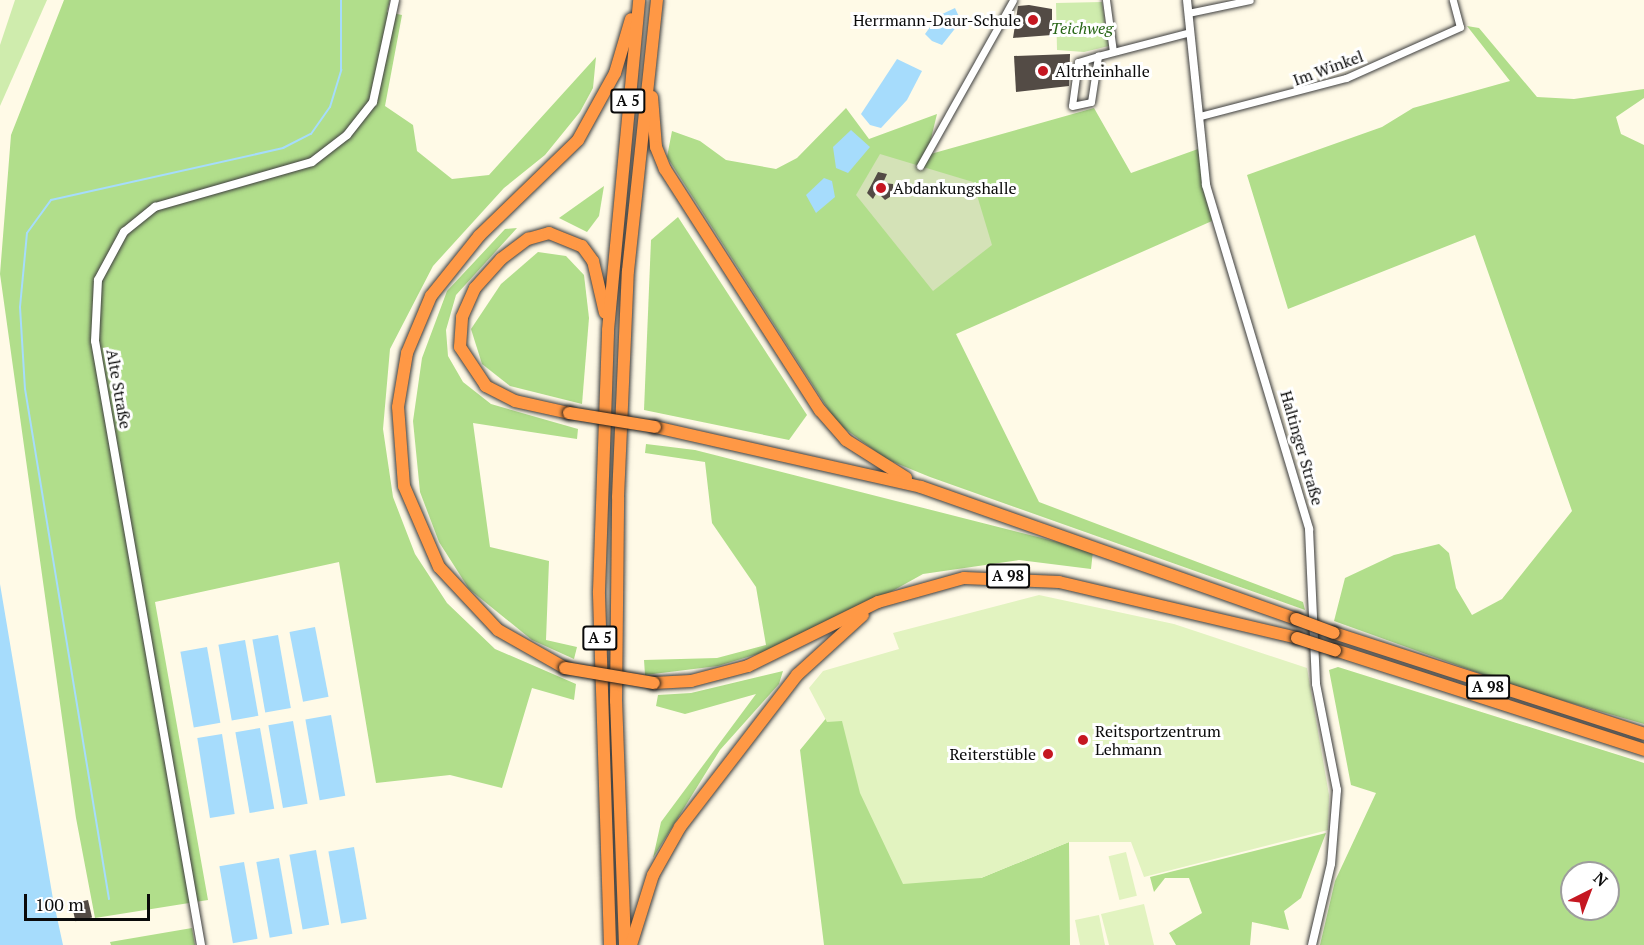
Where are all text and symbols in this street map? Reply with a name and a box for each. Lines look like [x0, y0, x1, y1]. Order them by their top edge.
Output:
place label: Herrmann-Daur-Schule [853, 10, 1021, 30]
marker: Herrmann-Daur-Schule [1026, 13, 1040, 27]
park label: Teichweg [1051, 18, 1113, 38]
street label: Im Winkel [1290, 46, 1366, 90]
place label: Altrheinhalle [1055, 61, 1150, 81]
marker: Altrheinhalle [1036, 64, 1050, 78]
road number: A 5 [610, 89, 646, 113]
place label: Abdankungshalle [893, 178, 1017, 198]
marker: Abdankungshalle [874, 181, 888, 195]
street label: Alte Straße [103, 348, 135, 430]
street label: Haltinger Straße [1276, 389, 1328, 507]
road number: A 98 [986, 564, 1030, 588]
road number: A 5 [582, 626, 618, 650]
road number: A 98 [1466, 675, 1510, 699]
place label: Reitsportzentrum Lehmann [1095, 721, 1221, 759]
marker: Reitsportzentrum Lehmann [1076, 733, 1090, 747]
place label: Reiterstüble [949, 744, 1036, 764]
marker: Reiterstüble [1041, 747, 1055, 761]
north arrow [1560, 861, 1620, 921]
text: N [1589, 867, 1613, 891]
scale bar [27, 882, 153, 920]
text: 100 m [35, 892, 84, 916]

